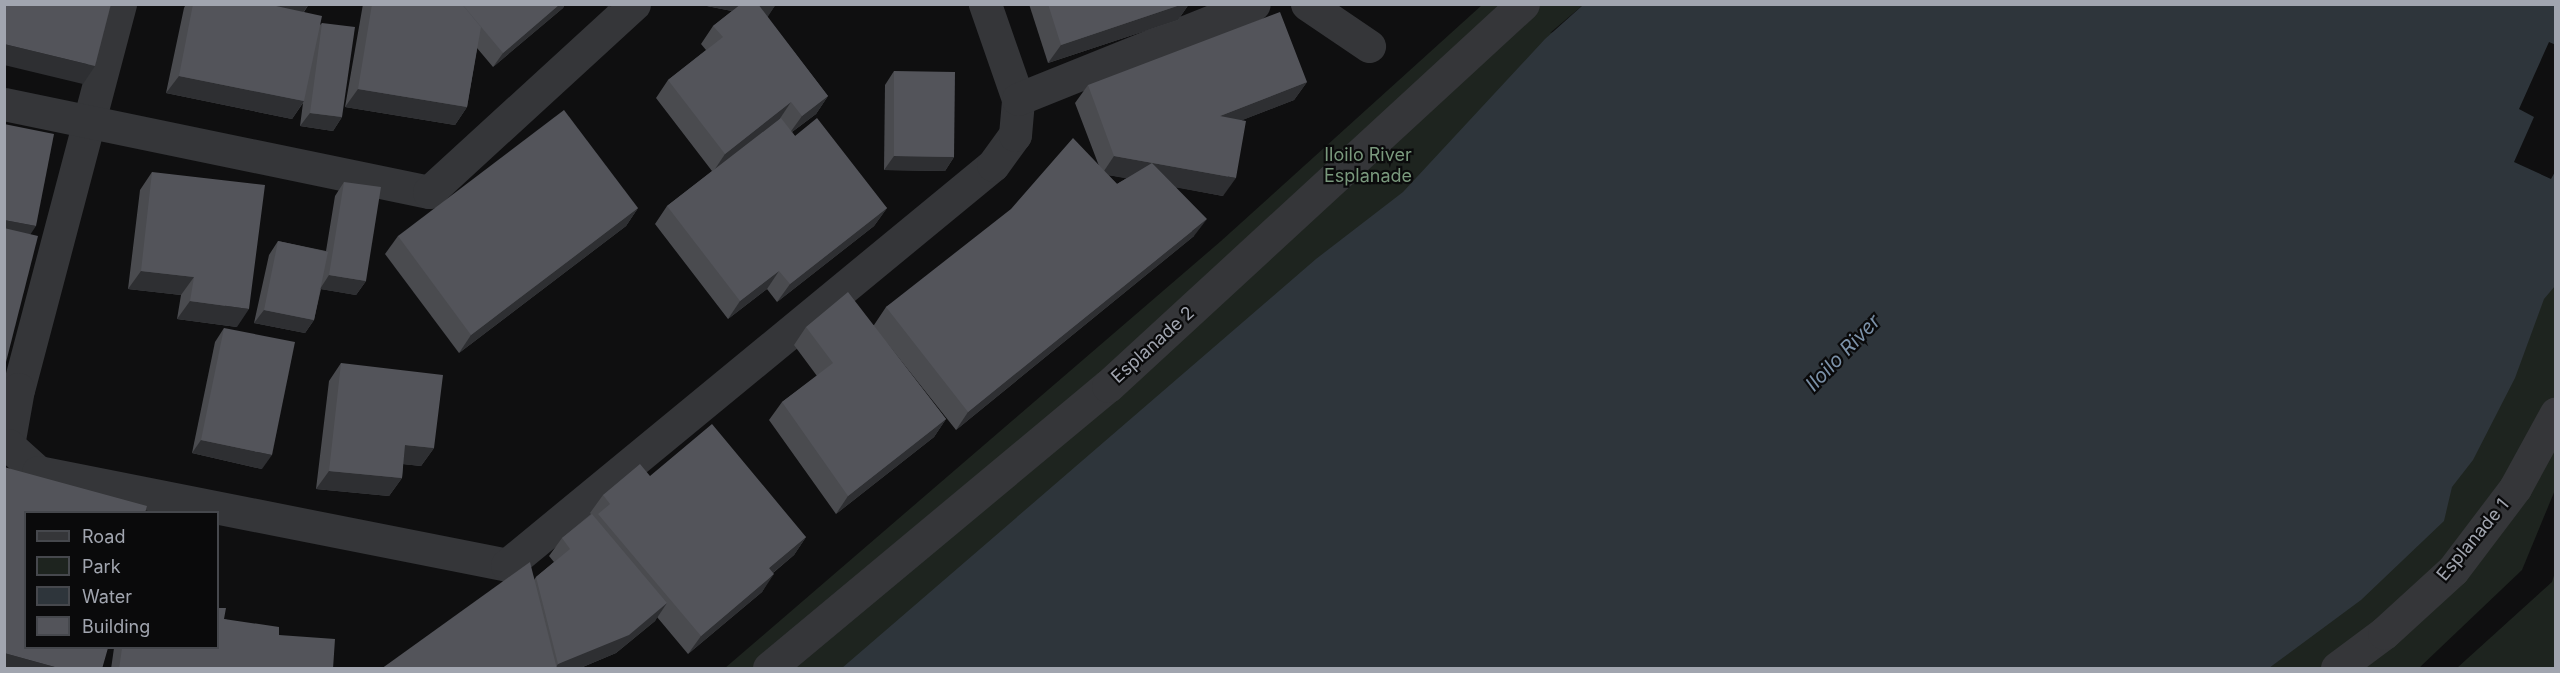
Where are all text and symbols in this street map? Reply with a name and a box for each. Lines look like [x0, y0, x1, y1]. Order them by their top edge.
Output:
park label: Iloilo River Esplanade [1324, 145, 1412, 188]
street label: Esplanade 2 [1107, 302, 1199, 388]
water label: Iloilo River [1801, 310, 1885, 396]
street label: Esplanade 1 [2432, 495, 2514, 585]
legend [24, 511, 219, 649]
text: Road [82, 526, 125, 547]
text: Park [82, 556, 121, 577]
text: Water [82, 586, 132, 607]
text: Building [82, 616, 150, 637]

